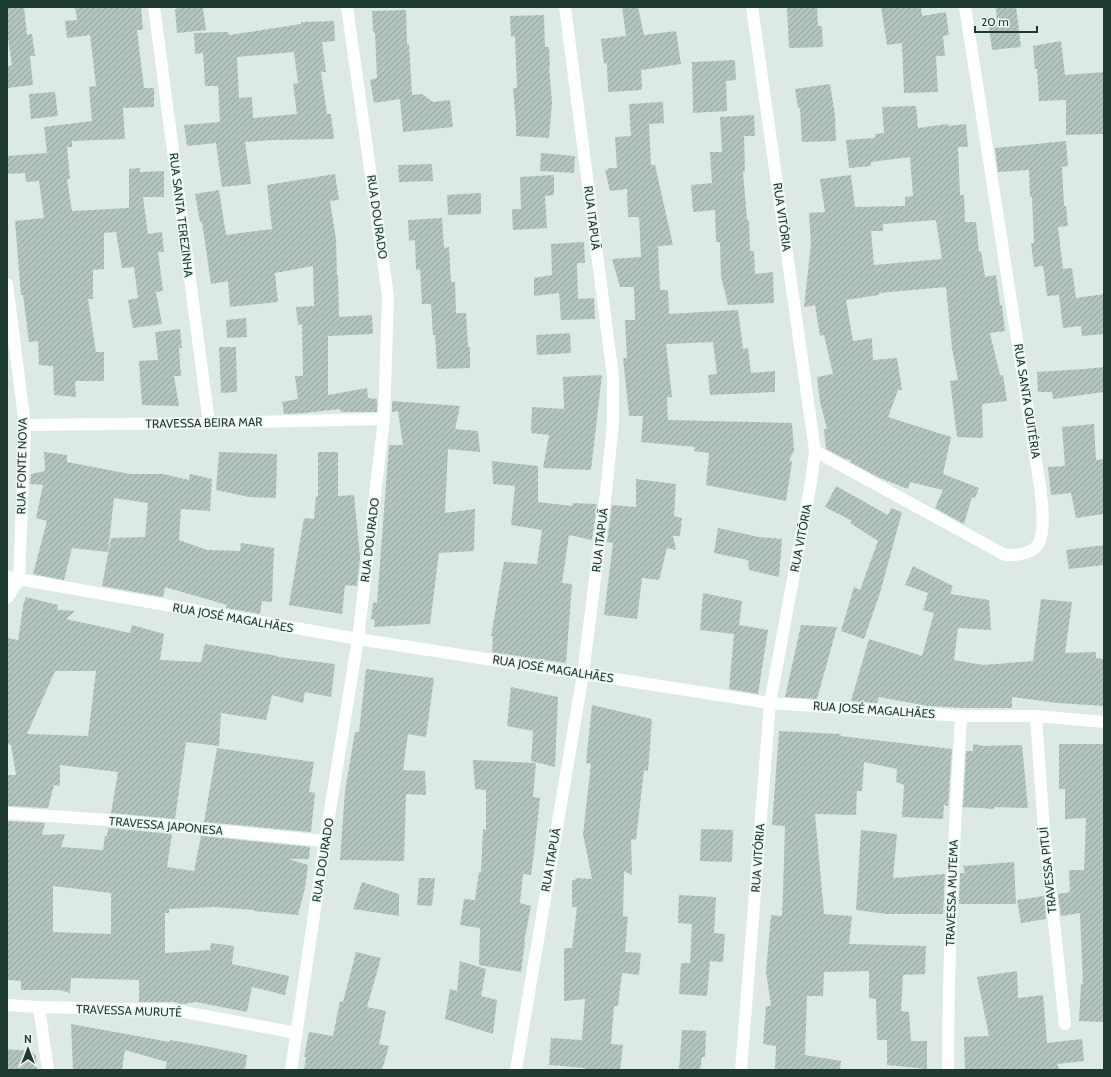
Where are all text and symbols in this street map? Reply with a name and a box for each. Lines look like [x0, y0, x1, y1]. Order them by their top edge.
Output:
scale bar [975, 8, 1037, 34]
text: 20 m [981, 14, 1009, 29]
street label: RUA SANTA TEREZINHA [166, 152, 197, 279]
street label: RUA DOURADO [364, 174, 391, 260]
street label: RUA VITÓRIA [770, 182, 795, 253]
street label: RUA ITAPUÃ [581, 185, 604, 252]
street label: RUA SANTA QUITÉRIA [1011, 342, 1044, 460]
street label: TRAVESSA BEIRA MAR [145, 414, 263, 431]
street label: RUA FONTE NOVA [13, 417, 30, 515]
street label: RUA DOURADO [357, 497, 382, 583]
street label: RUA VITÓRIA [787, 502, 815, 573]
street label: RUA ITAPUÃ [588, 506, 611, 573]
street label: RUA JOSÉ MAGALHÃES [171, 599, 295, 636]
street label: RUA JOSÉ MAGALHÃES [491, 652, 615, 685]
street label: RUA JOSÉ MAGALHÃES [812, 698, 936, 721]
street label: TRAVESSA JAPONESA [108, 813, 224, 838]
street label: RUA DOURADO [308, 817, 337, 903]
street label: RUA VITÓRIA [748, 822, 767, 893]
street label: RUA ITAPUÃ [537, 826, 564, 893]
street label: TRAVESSA PITUÍ [1036, 826, 1059, 914]
street label: TRAVESSA MUTEMA [942, 839, 961, 947]
street label: TRAVESSA MURUTÉ [76, 1001, 183, 1020]
north arrow [8, 1029, 48, 1069]
text: N [24, 1032, 32, 1046]

